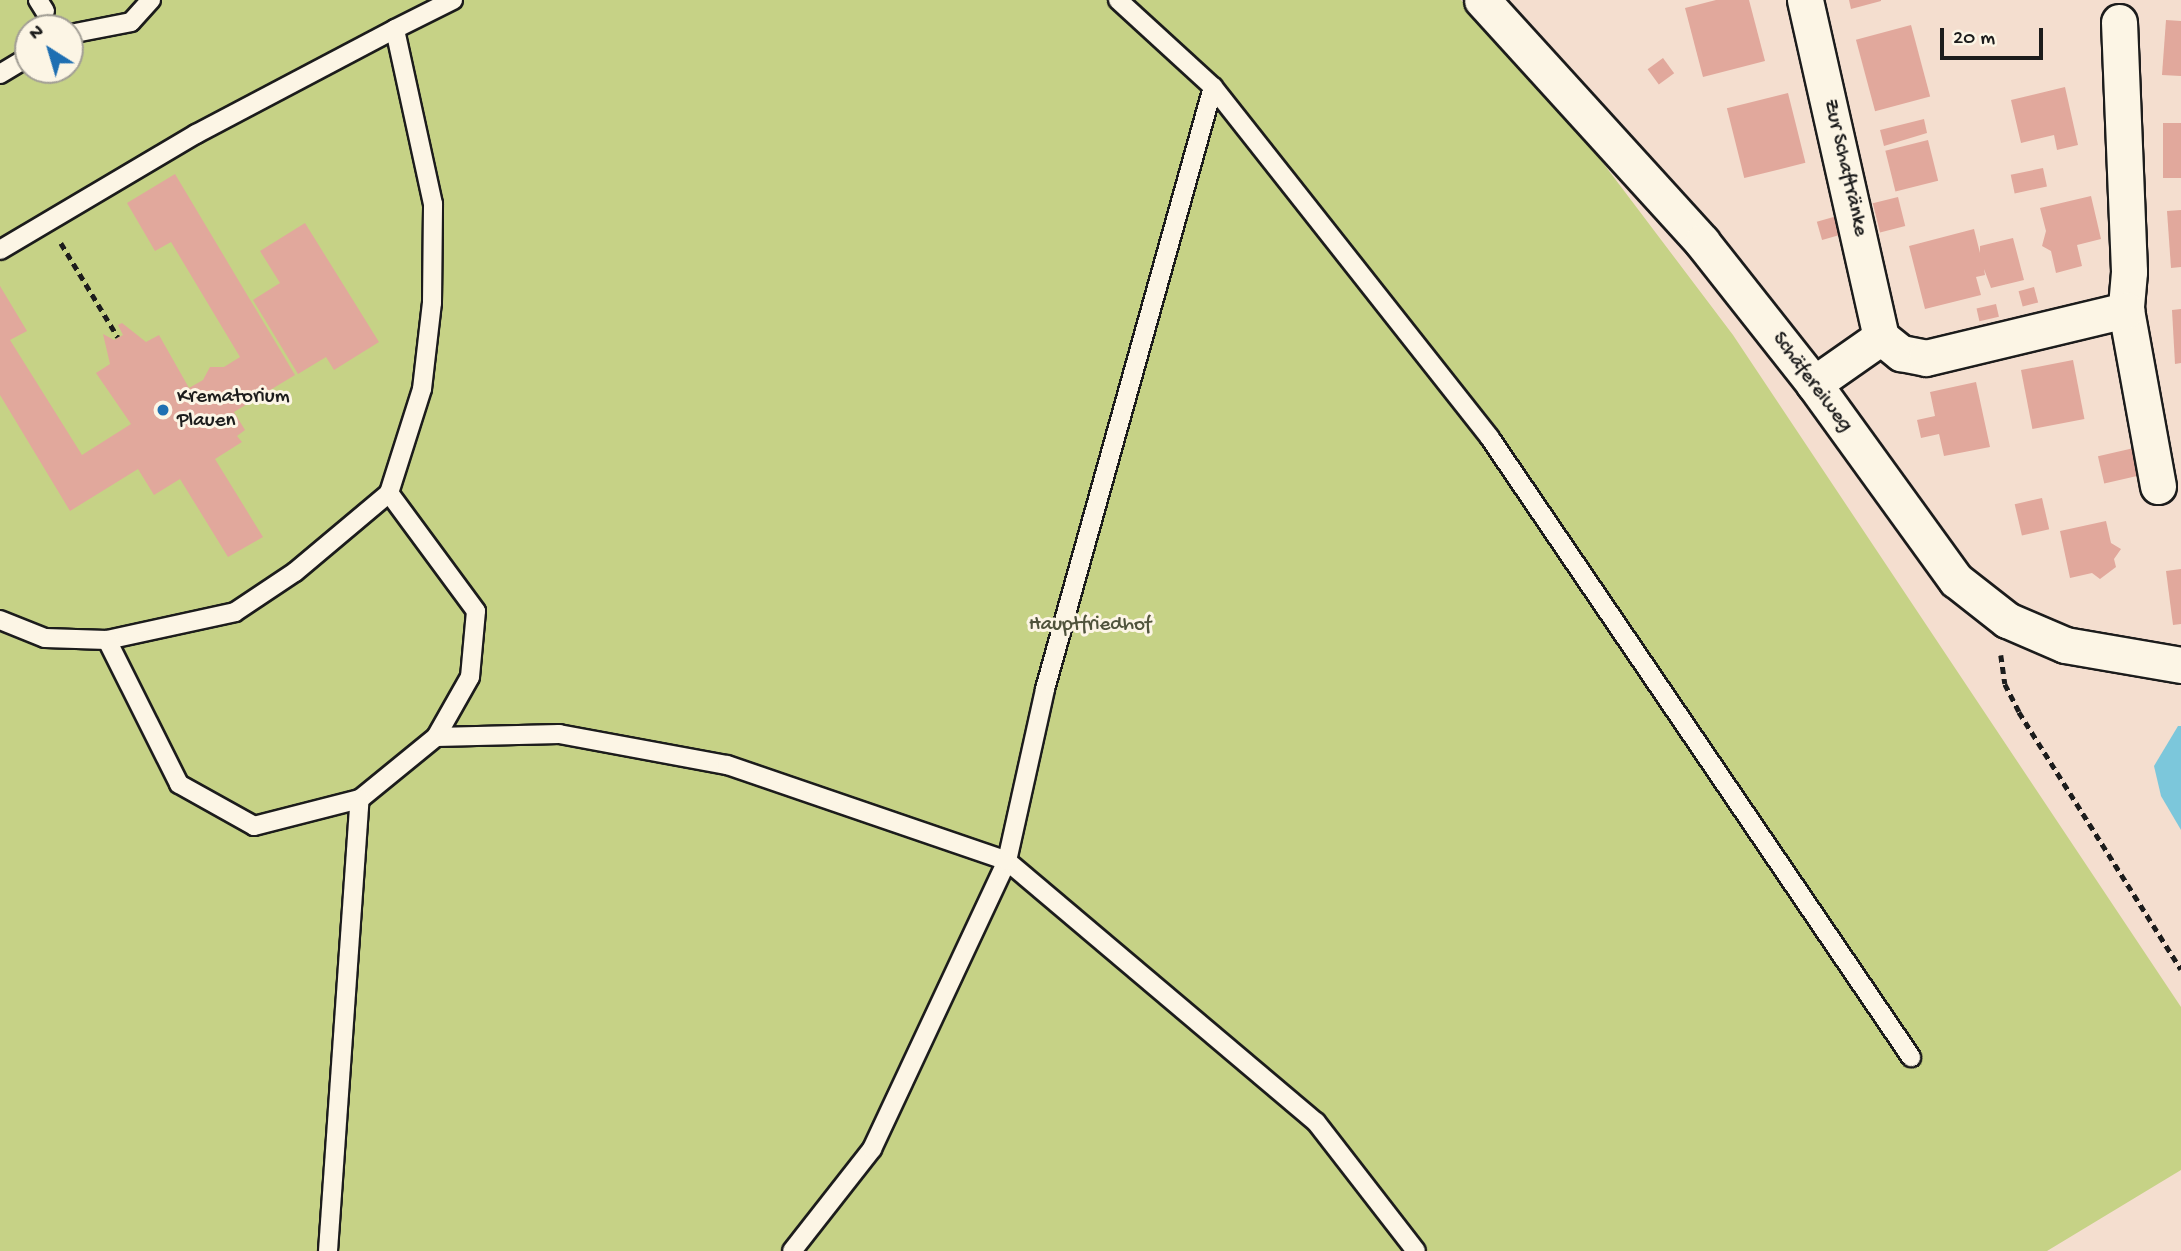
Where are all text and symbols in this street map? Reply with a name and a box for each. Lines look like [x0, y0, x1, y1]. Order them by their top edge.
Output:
north arrow [14, 14, 84, 84]
scale bar [1943, 14, 2046, 58]
text: N [25, 21, 49, 46]
text: 20 m [1953, 27, 1995, 52]
street label: Zur Schaftränke [1816, 97, 1872, 239]
street label: Schäfereiweg [1765, 328, 1857, 438]
place label: Krematorium Plauen [177, 385, 290, 435]
marker: Krematorium Plauen [155, 402, 171, 418]
park label: Hauptfriedhof [1029, 613, 1151, 639]

